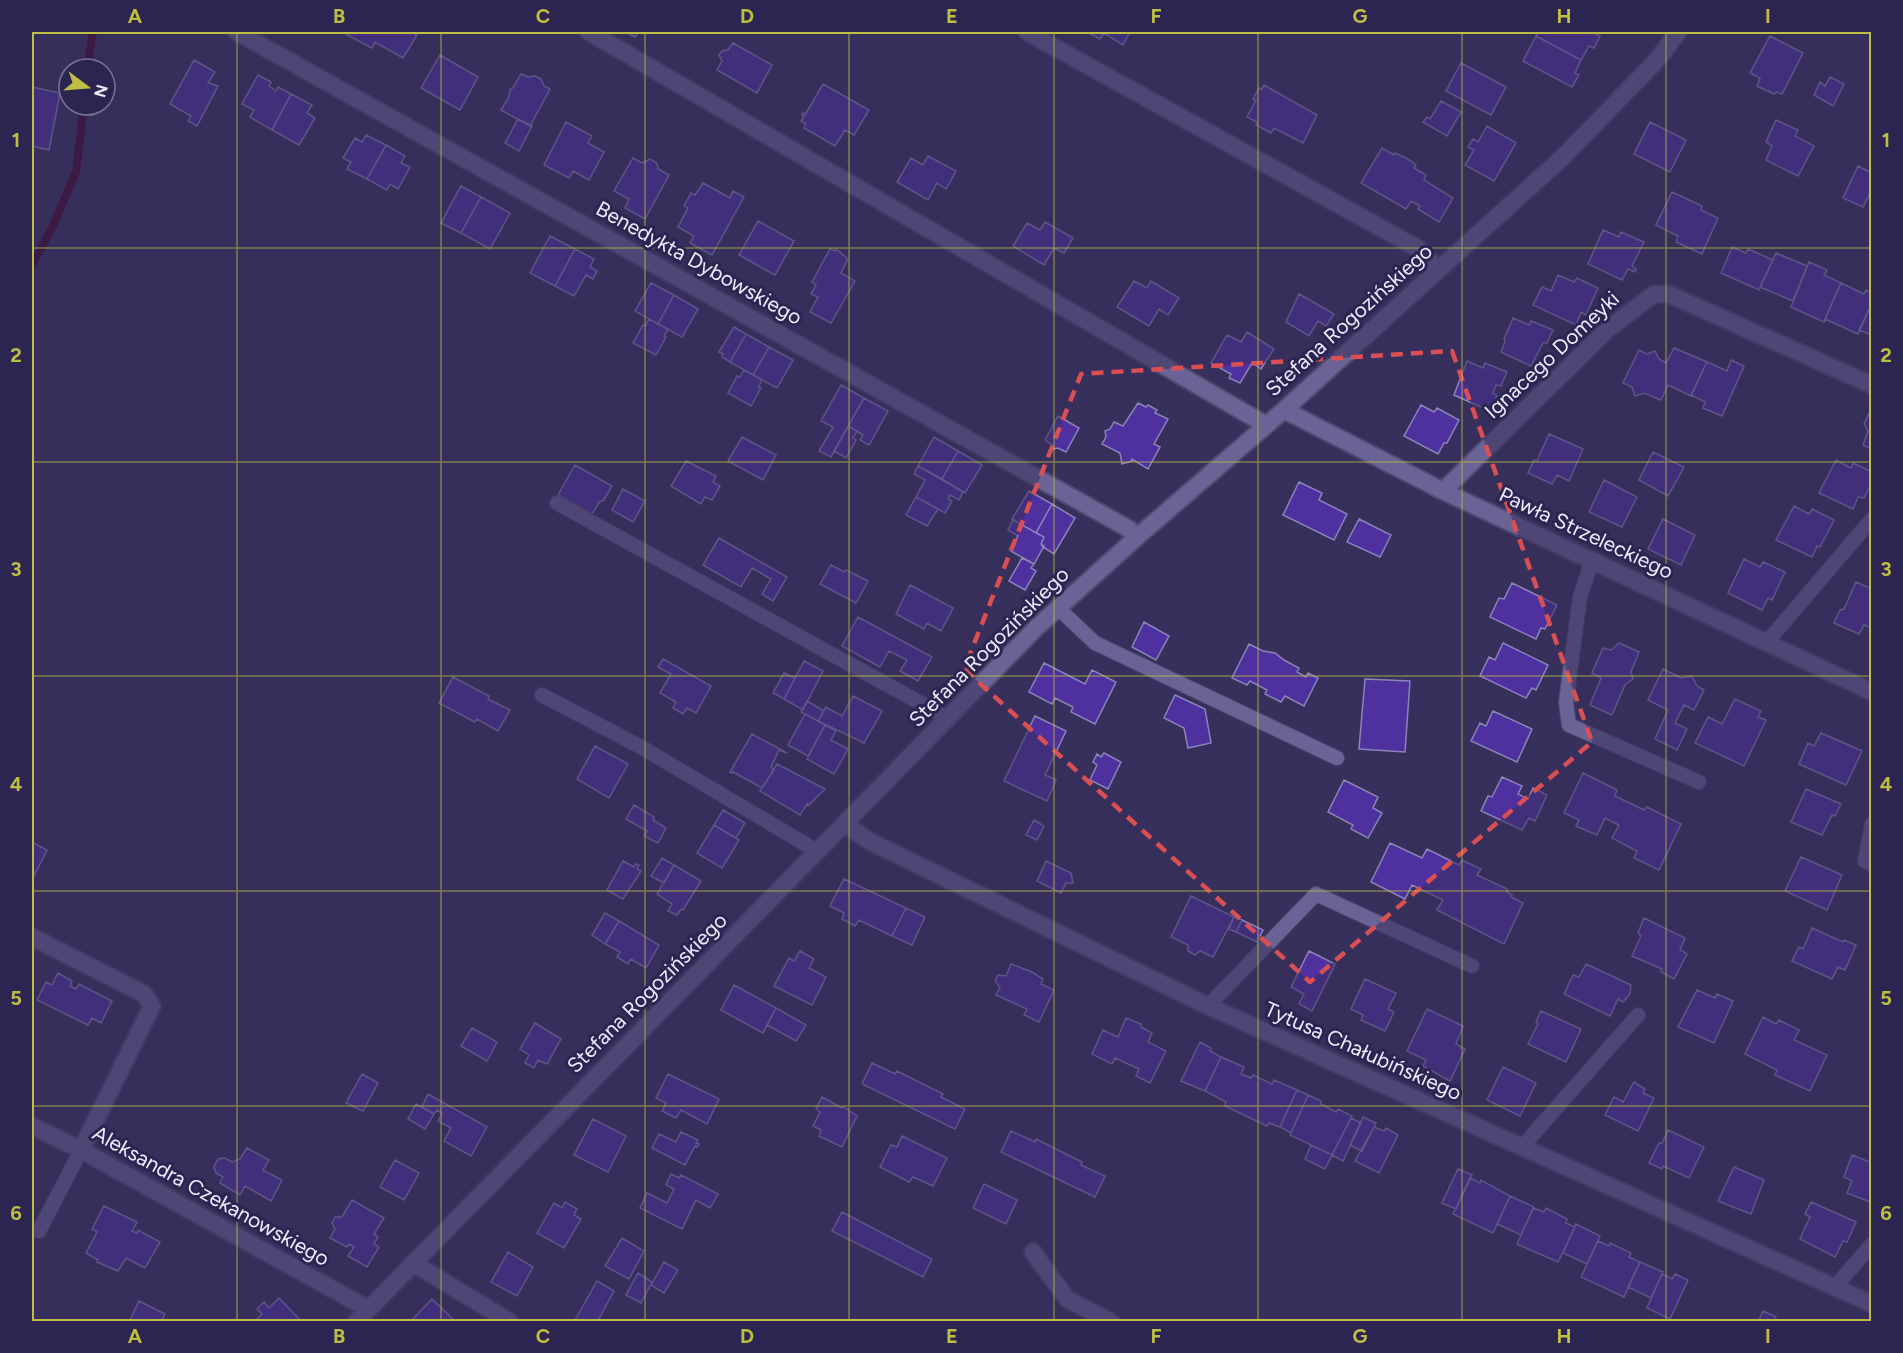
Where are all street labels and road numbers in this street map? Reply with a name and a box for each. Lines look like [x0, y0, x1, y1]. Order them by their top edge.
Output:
street label: Benedykta Dybowskiego [592, 195, 807, 330]
street label: Stefana Rogozińskiego [1260, 238, 1437, 401]
street label: Ignacego Domeyki [1479, 286, 1624, 423]
street label: Pawła Strzeleckiego [1495, 481, 1677, 584]
street label: Stefana Rogozińskiego [904, 562, 1074, 732]
street label: Stefana Rogozińskiego [562, 908, 732, 1078]
street label: Tytusa Chałubińskiego [1261, 996, 1465, 1105]
street label: Aleksandra Czekanowskiego [89, 1120, 334, 1271]

